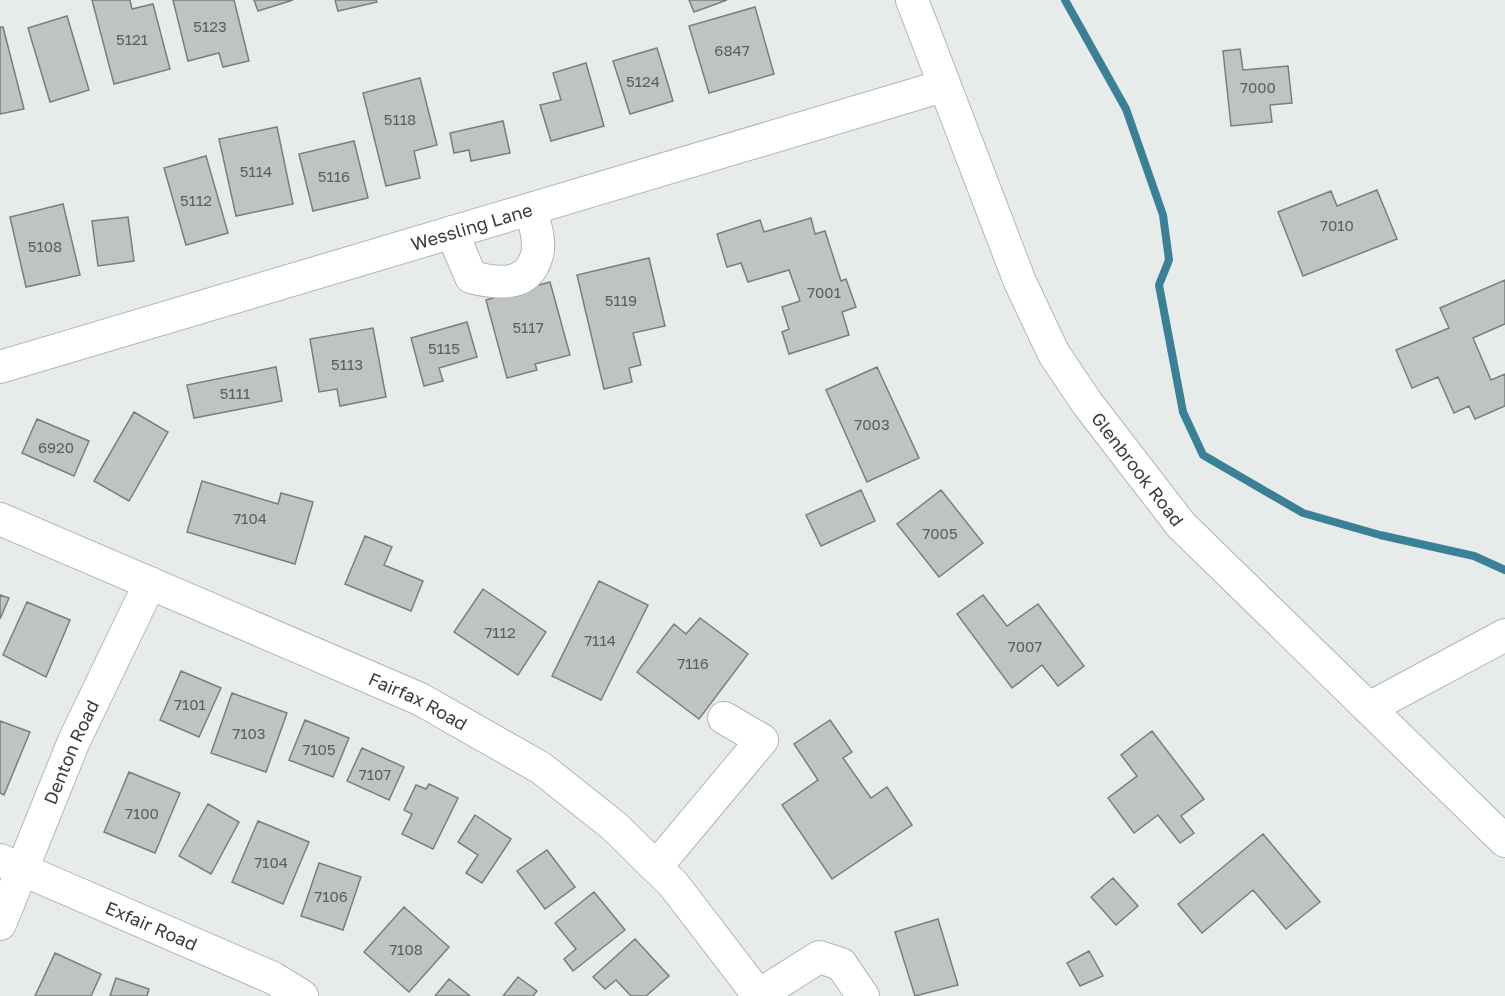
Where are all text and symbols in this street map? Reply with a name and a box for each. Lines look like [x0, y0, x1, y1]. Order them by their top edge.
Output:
house number: 5123 [193, 17, 227, 35]
house number: 5121 [116, 30, 148, 48]
house number: 6847 [714, 41, 750, 59]
house number: 5124 [626, 72, 660, 90]
house number: 7000 [1240, 78, 1276, 96]
house number: 5118 [384, 110, 416, 128]
house number: 5114 [240, 162, 272, 180]
house number: 5116 [318, 167, 350, 185]
house number: 5112 [180, 191, 212, 209]
street label: Wessling Lane [408, 198, 535, 255]
house number: 7010 [1320, 216, 1354, 234]
house number: 5108 [28, 237, 62, 255]
house number: 7001 [807, 283, 841, 301]
house number: 5119 [605, 291, 637, 309]
house number: 5117 [512, 318, 544, 336]
house number: 5115 [428, 339, 460, 357]
house number: 5113 [331, 355, 363, 373]
house number: 5111 [220, 384, 250, 402]
street label: Glenbrook Road [1087, 408, 1189, 530]
house number: 7003 [854, 415, 890, 433]
house number: 6920 [38, 438, 74, 456]
house number: 7104 [233, 509, 267, 527]
house number: 7005 [922, 524, 958, 542]
house number: 7112 [484, 623, 516, 641]
house number: 7114 [584, 631, 616, 649]
house number: 7007 [1008, 637, 1042, 655]
house number: 7116 [677, 654, 709, 672]
street label: Fairfax Road [365, 667, 471, 735]
house number: 7101 [174, 695, 206, 713]
street label: Denton Road [39, 696, 103, 807]
house number: 7103 [232, 724, 266, 742]
house number: 7105 [302, 740, 336, 758]
house number: 7107 [359, 765, 391, 783]
house number: 7100 [125, 804, 159, 822]
house number: 7104 [254, 853, 288, 871]
house number: 7106 [314, 887, 348, 905]
street label: Exfair Road [102, 896, 201, 955]
house number: 7108 [389, 940, 423, 958]

